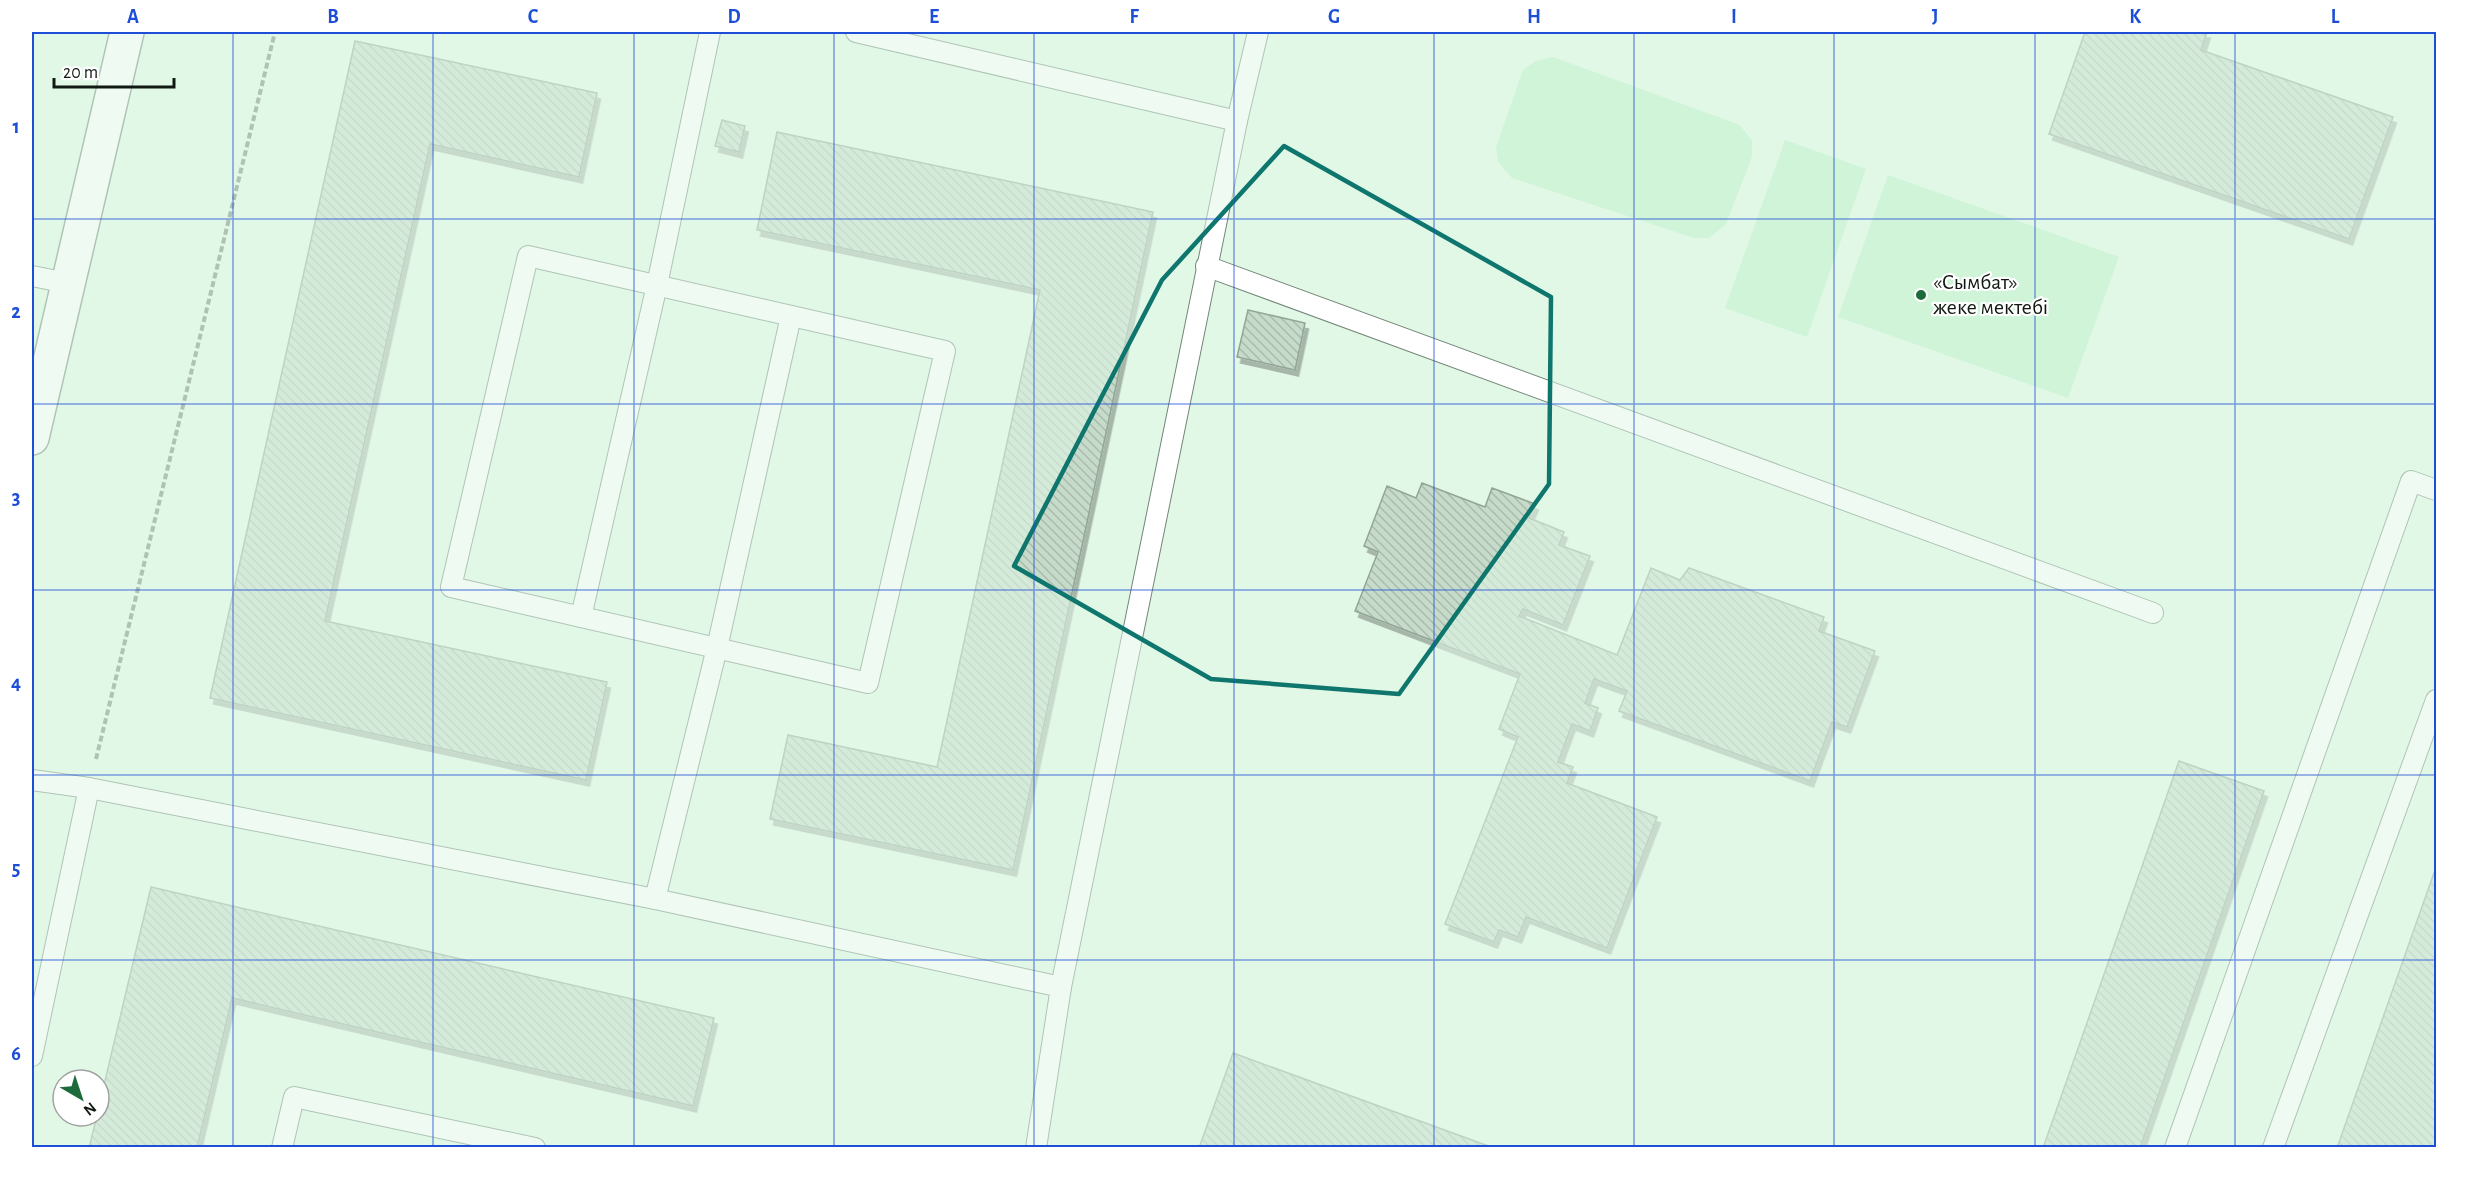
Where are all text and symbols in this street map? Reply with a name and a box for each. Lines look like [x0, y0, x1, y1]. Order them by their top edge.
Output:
text: A [127, 7, 139, 27]
text: B [327, 7, 339, 27]
text: C [528, 7, 539, 27]
text: D [727, 7, 741, 27]
text: E [929, 7, 939, 27]
text: F [1129, 7, 1139, 27]
text: G [1328, 7, 1340, 27]
text: H [1527, 7, 1541, 27]
text: I [1731, 7, 1737, 27]
text: J [1932, 7, 1938, 27]
text: K [2129, 7, 2141, 27]
text: L [2331, 7, 2340, 27]
scale bar [54, 51, 174, 89]
text: 20 m [63, 64, 98, 82]
text: 1 [12, 117, 20, 137]
place label: «Сымбат» жеке мектебі [1933, 271, 2048, 318]
marker: «Сымбат» жеке мектебі [1914, 288, 1928, 302]
text: 2 [11, 302, 21, 322]
text: 3 [12, 488, 20, 508]
text: 4 [11, 673, 21, 693]
text: 5 [12, 859, 20, 879]
text: 6 [11, 1044, 21, 1064]
north arrow [51, 1068, 111, 1128]
text: N [80, 1099, 99, 1119]

